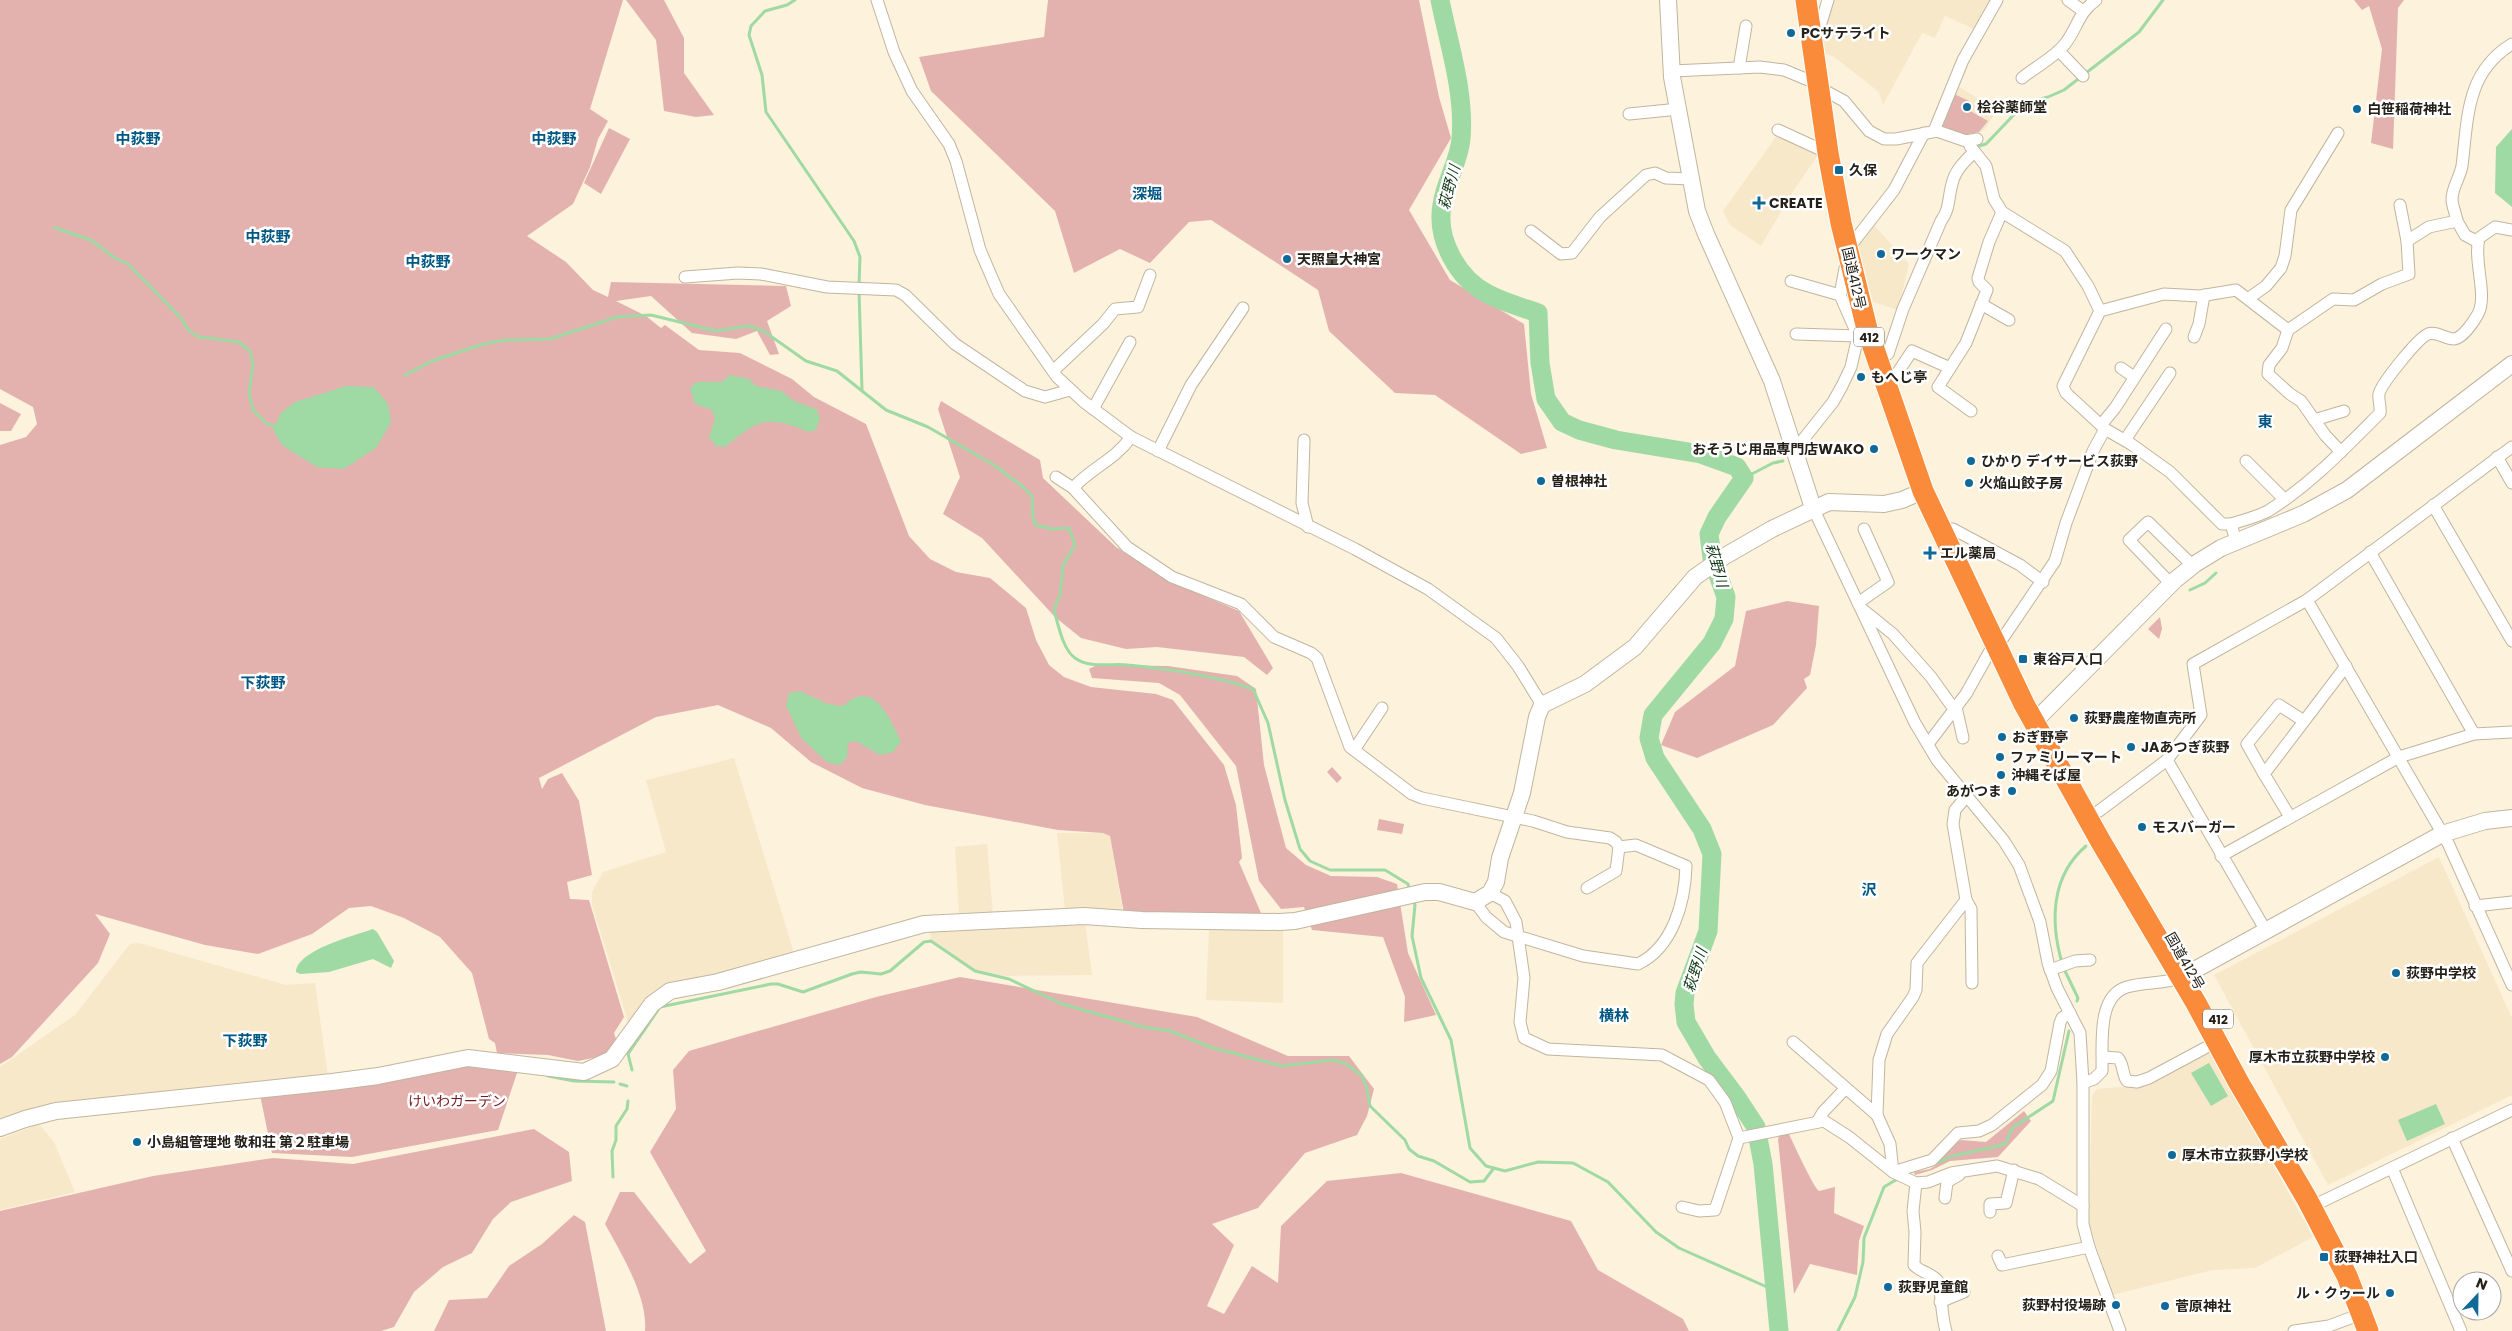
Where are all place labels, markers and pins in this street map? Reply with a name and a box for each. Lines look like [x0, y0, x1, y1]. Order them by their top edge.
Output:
place label: PCサテライト [1801, 23, 1890, 43]
marker: PCサテライト [1785, 27, 1797, 39]
place label: 桧谷薬師堂 [1977, 97, 2047, 117]
place label: 白笹稲荷神社 [2367, 99, 2451, 119]
marker: 桧谷薬師堂 [1961, 101, 1973, 113]
marker: 白笹稲荷神社 [2351, 103, 2363, 115]
place label: 久保 [1849, 160, 1877, 180]
marker: 久保 [1833, 164, 1845, 176]
place label: CREATE [1769, 193, 1823, 213]
marker: CREATE [1753, 197, 1765, 209]
place label: ワークマン [1891, 244, 1961, 264]
marker: ワークマン [1875, 248, 1887, 260]
place label: 天照皇大神宮 [1297, 249, 1381, 269]
marker: 天照皇大神宮 [1281, 253, 1293, 265]
place label: もへじ亭 [1871, 367, 1927, 387]
marker: もへじ亭 [1855, 371, 1867, 383]
place label: おそうじ用品専門店WAKO [1692, 439, 1864, 459]
marker: おそうじ用品専門店WAKO [1868, 443, 1880, 455]
place label: ひかり デイサービス荻野 [1981, 451, 2138, 471]
marker: ひかり デイサービス荻野 [1965, 455, 1977, 467]
place label: 曽根神社 [1551, 471, 1607, 491]
place label: 火焔山餃子房 [1979, 473, 2063, 493]
marker: 曽根神社 [1535, 475, 1547, 487]
marker: 火焔山餃子房 [1963, 477, 1975, 489]
place label: エル薬局 [1940, 543, 1996, 563]
marker: エル薬局 [1924, 547, 1936, 559]
place label: 東谷戸入口 [2033, 649, 2103, 669]
marker: 東谷戸入口 [2017, 653, 2029, 665]
place label: 荻野農産物直売所 [2084, 708, 2196, 728]
marker: 荻野農産物直売所 [2068, 712, 2080, 724]
place label: おぎ野亭 [2012, 727, 2068, 747]
marker: おぎ野亭 [1996, 731, 2008, 743]
place label: JAあつぎ荻野 [2141, 737, 2229, 757]
marker: JAあつぎ荻野 [2125, 741, 2137, 753]
place label: ファミリーマート [2010, 747, 2122, 767]
marker: ファミリーマート [1994, 751, 2006, 763]
place label: 沖縄そば屋 [2011, 765, 2081, 785]
marker: 沖縄そば屋 [1995, 769, 2007, 781]
place label: あがつま [1946, 781, 2002, 801]
marker: あがつま [2006, 785, 2018, 797]
place label: モスバーガー [2152, 817, 2236, 837]
marker: モスバーガー [2136, 821, 2148, 833]
place label: 荻野中学校 [2406, 963, 2476, 983]
marker: 荻野中学校 [2390, 967, 2402, 979]
place label: 厚木市立荻野中学校 [2249, 1047, 2375, 1067]
marker: 厚木市立荻野中学校 [2379, 1051, 2391, 1063]
place label: 小島組管理地 敬和荘 第２駐車場 [147, 1132, 349, 1152]
marker: 小島組管理地 敬和荘 第２駐車場 [131, 1136, 143, 1148]
place label: 厚木市立荻野小学校 [2182, 1145, 2308, 1165]
marker: 厚木市立荻野小学校 [2166, 1149, 2178, 1161]
place label: 荻野神社入口 [2334, 1247, 2418, 1267]
marker: 荻野神社入口 [2318, 1251, 2330, 1263]
place label: 荻野児童館 [1898, 1277, 1968, 1297]
marker: 荻野児童館 [1882, 1281, 1894, 1293]
place label: ル・クゥール [2296, 1283, 2380, 1303]
marker: ル・クゥール [2384, 1287, 2396, 1299]
place label: 荻野村役場跡 [2022, 1295, 2106, 1315]
place label: 菅原神社 [2175, 1296, 2231, 1316]
marker: 荻野村役場跡 [2110, 1299, 2122, 1311]
marker: 菅原神社 [2159, 1300, 2171, 1312]

